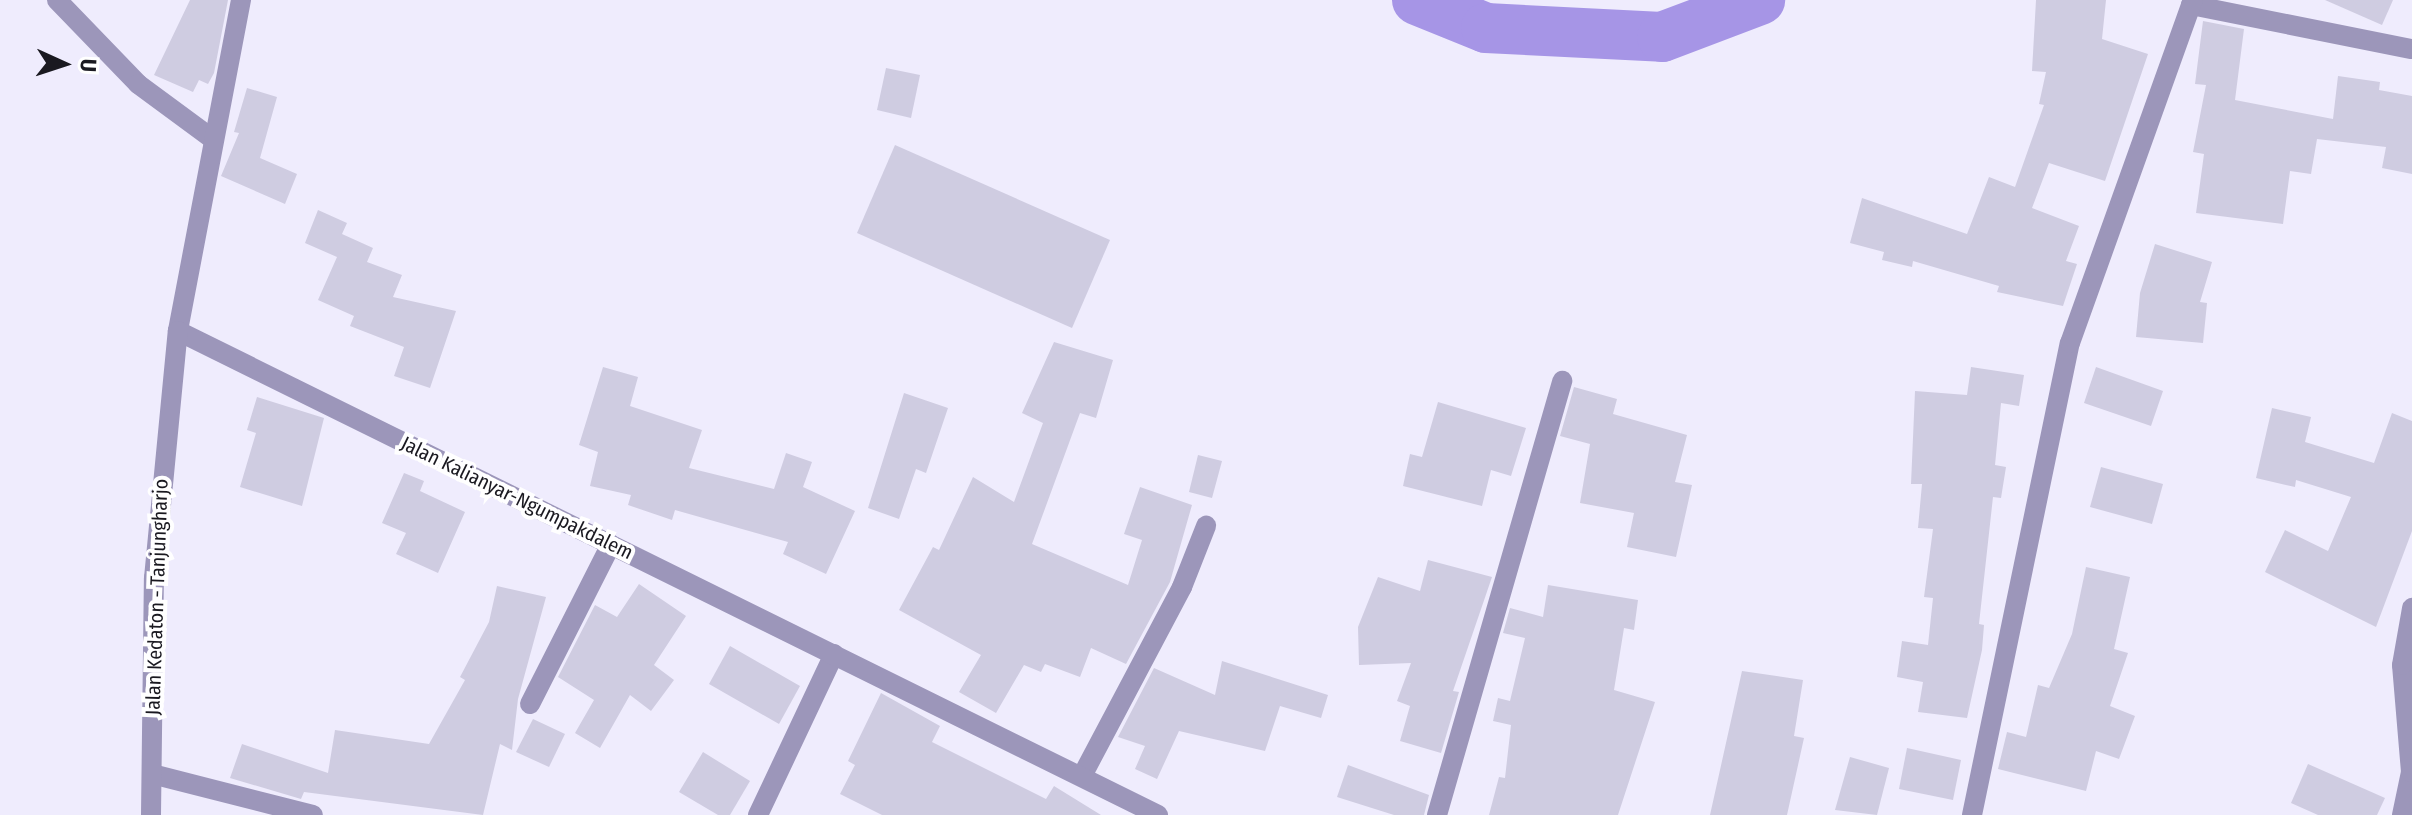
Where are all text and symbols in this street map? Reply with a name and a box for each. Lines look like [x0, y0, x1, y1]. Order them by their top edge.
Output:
north arrow [24, 24, 104, 104]
text: U [75, 58, 102, 72]
street label: Jalan Kalianyar-Ngumpakdalem [397, 431, 637, 565]
street label: Jalan Kedaton - Tanjungharjo [141, 478, 173, 716]

